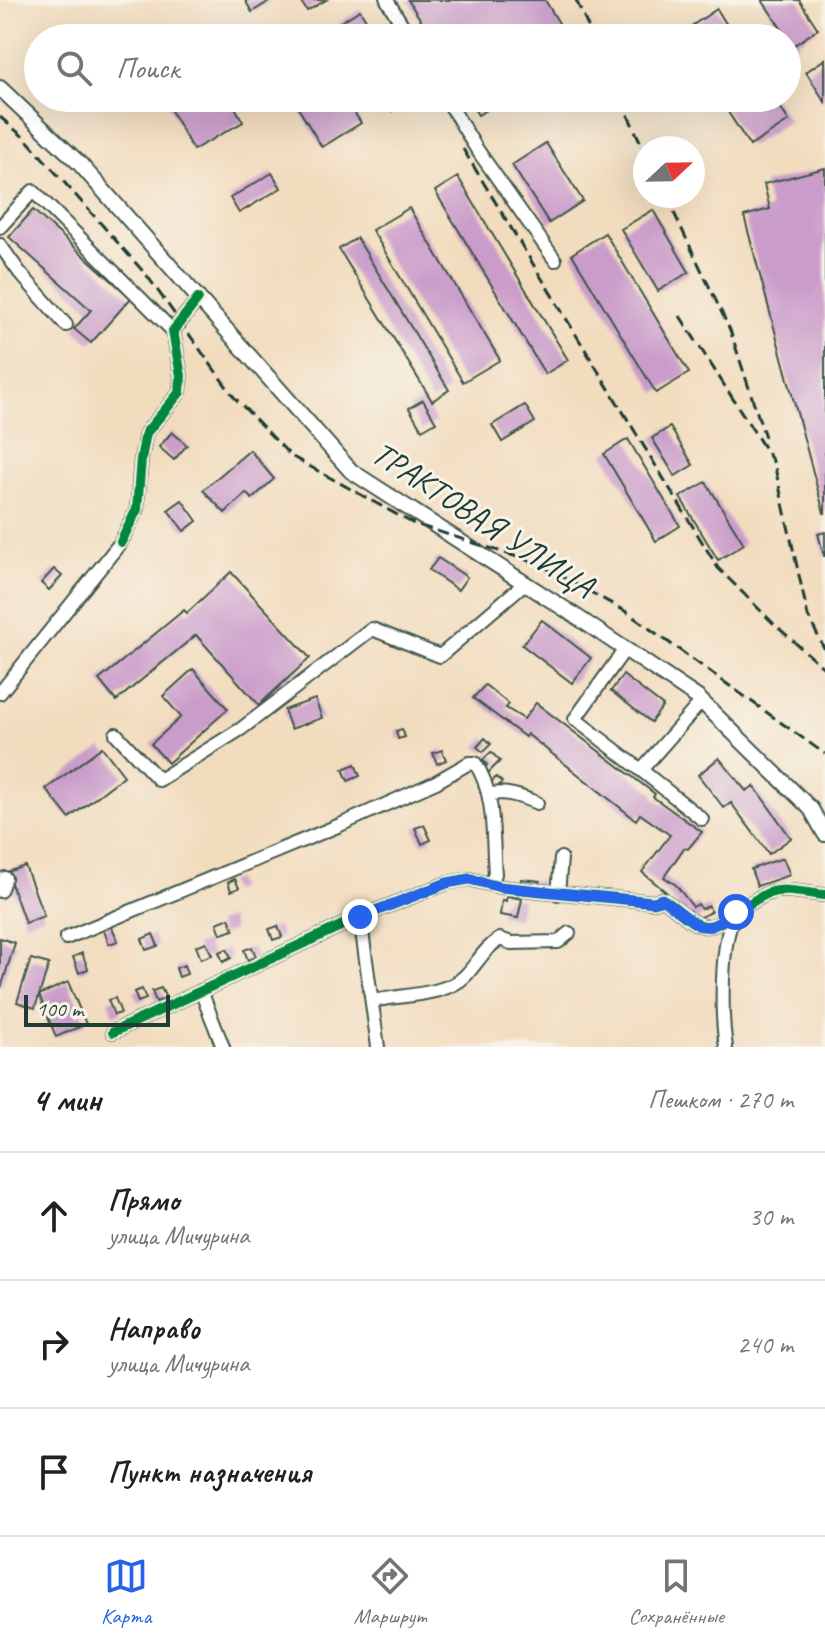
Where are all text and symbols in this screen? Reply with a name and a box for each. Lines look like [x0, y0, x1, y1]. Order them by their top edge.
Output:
search box [24, 24, 801, 112]
icon: search [52, 46, 96, 90]
text: Поиск [116, 49, 179, 87]
north arrow [633, 136, 705, 208]
street label: ТРАКТОВАЯ УЛИЦА [364, 431, 604, 608]
route start [718, 894, 754, 930]
route end [342, 899, 378, 935]
scale bar [24, 991, 170, 1027]
text: 100 m [36, 995, 83, 1023]
text: 4 мин [32, 1078, 101, 1121]
text: Пешком · 270 m [648, 1083, 793, 1116]
text: Прямо [108, 1181, 179, 1219]
icon: ahead [32, 1194, 76, 1238]
text: 30 m [749, 1200, 793, 1233]
text: улица Мичурина [108, 1219, 249, 1252]
text: Направо [108, 1309, 200, 1347]
icon: right [32, 1322, 76, 1366]
text: 240 m [737, 1328, 793, 1361]
text: улица Мичурина [108, 1347, 249, 1380]
icon: arrive [32, 1450, 76, 1494]
text: Пункт назначения [108, 1453, 311, 1491]
tab: Карта [101, 1554, 151, 1630]
tab: Маршрут [354, 1554, 426, 1630]
tab: Сохранённые [628, 1554, 724, 1630]

